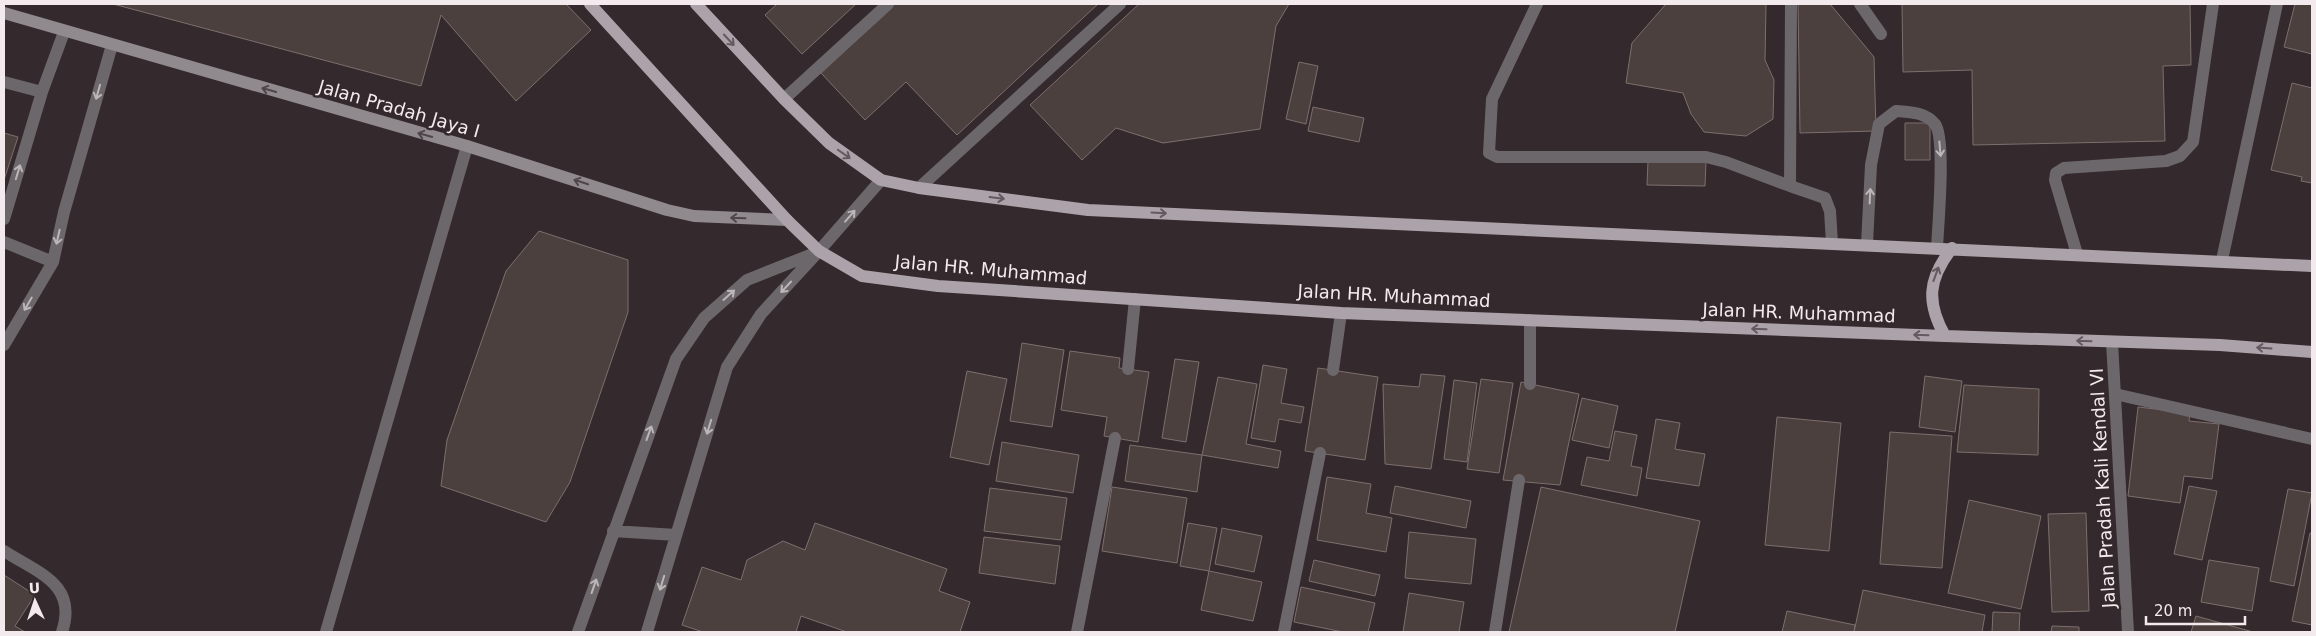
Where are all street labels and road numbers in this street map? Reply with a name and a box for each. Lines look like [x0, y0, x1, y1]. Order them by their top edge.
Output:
street label: Jalan Pradah Jaya I [315, 75, 482, 142]
street label: Jalan HR. Muhammad [893, 251, 1088, 288]
street label: Jalan HR. Muhammad [1296, 280, 1491, 311]
street label: Jalan HR. Muhammad [1701, 299, 1896, 326]
street label: Jalan Pradah Kali Kendal VI [2086, 367, 2119, 610]

